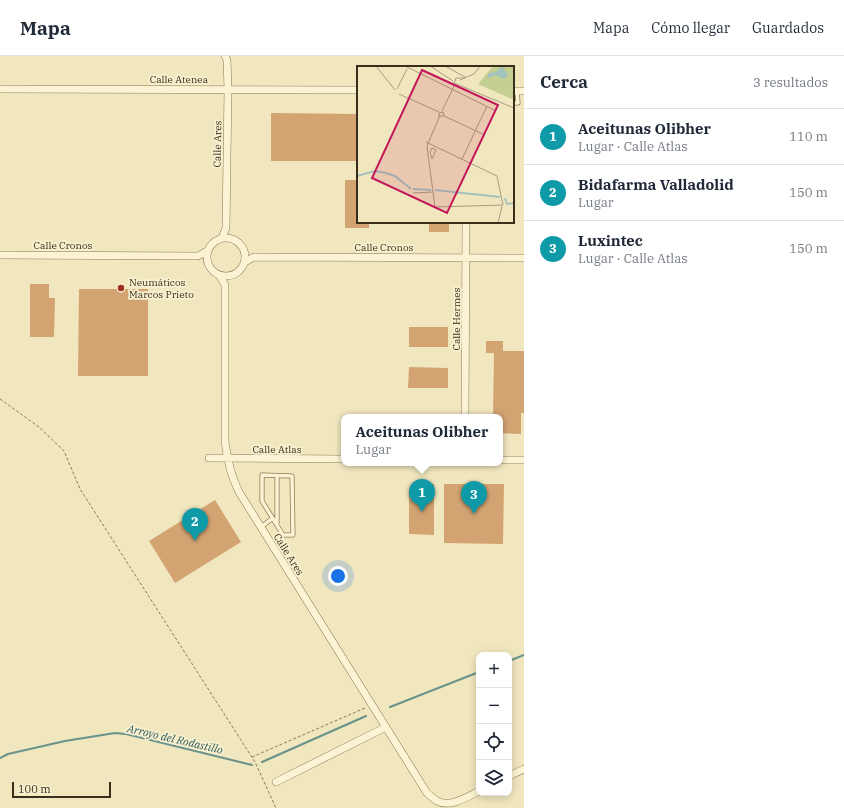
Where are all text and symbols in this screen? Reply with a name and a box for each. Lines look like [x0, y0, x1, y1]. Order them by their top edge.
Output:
text: Mapa [20, 16, 71, 40]
text: Mapa [593, 19, 629, 37]
text: Cómo llegar [651, 19, 730, 37]
text: Guardados [752, 19, 824, 37]
inset map [357, 66, 514, 223]
text: Cerca [540, 71, 588, 93]
street label: Calle Atenea [150, 73, 209, 86]
text: 3 resultados [753, 74, 828, 91]
text: Aceitunas Olibher [578, 119, 711, 138]
street label: Calle Ares [211, 120, 224, 168]
text: 1 [549, 128, 557, 145]
text: 110 m [789, 128, 828, 145]
text: Lugar · Calle Atlas [578, 138, 688, 155]
text: Bidafarma Valladolid [578, 175, 734, 194]
text: 2 [549, 184, 557, 201]
text: 150 m [789, 184, 828, 201]
text: Lugar [578, 194, 614, 211]
text: Luxintec [578, 231, 643, 250]
street label: Calle Cronos [34, 239, 93, 252]
text: 3 [549, 240, 557, 257]
text: 150 m [789, 240, 828, 257]
street label: Calle Cronos [355, 241, 414, 254]
text: Lugar · Calle Atlas [578, 250, 688, 267]
place label: Neumáticos Marcos Prieto [129, 276, 194, 301]
marker: Neumáticos Marcos Prieto [116, 283, 126, 293]
street label: Calle Hermes [450, 287, 463, 350]
popup [341, 414, 503, 466]
text: Aceitunas Olibher [356, 422, 488, 441]
text: Lugar [356, 441, 391, 458]
street label: Calle Atlas [252, 443, 302, 456]
pin: 1 [409, 479, 435, 512]
pin: 3 [461, 481, 487, 514]
pin: 2 [182, 508, 208, 541]
street label: Calle Ares [271, 531, 307, 578]
your location [328, 566, 348, 586]
map controls [476, 652, 512, 796]
button: + [476, 652, 512, 688]
button: − [476, 688, 512, 724]
water label: Arroyo del Rodastillo [125, 721, 225, 757]
button: locate [476, 724, 512, 760]
button: layers [476, 760, 512, 796]
scale bar [12, 780, 111, 799]
text: 100 m [18, 782, 51, 796]

